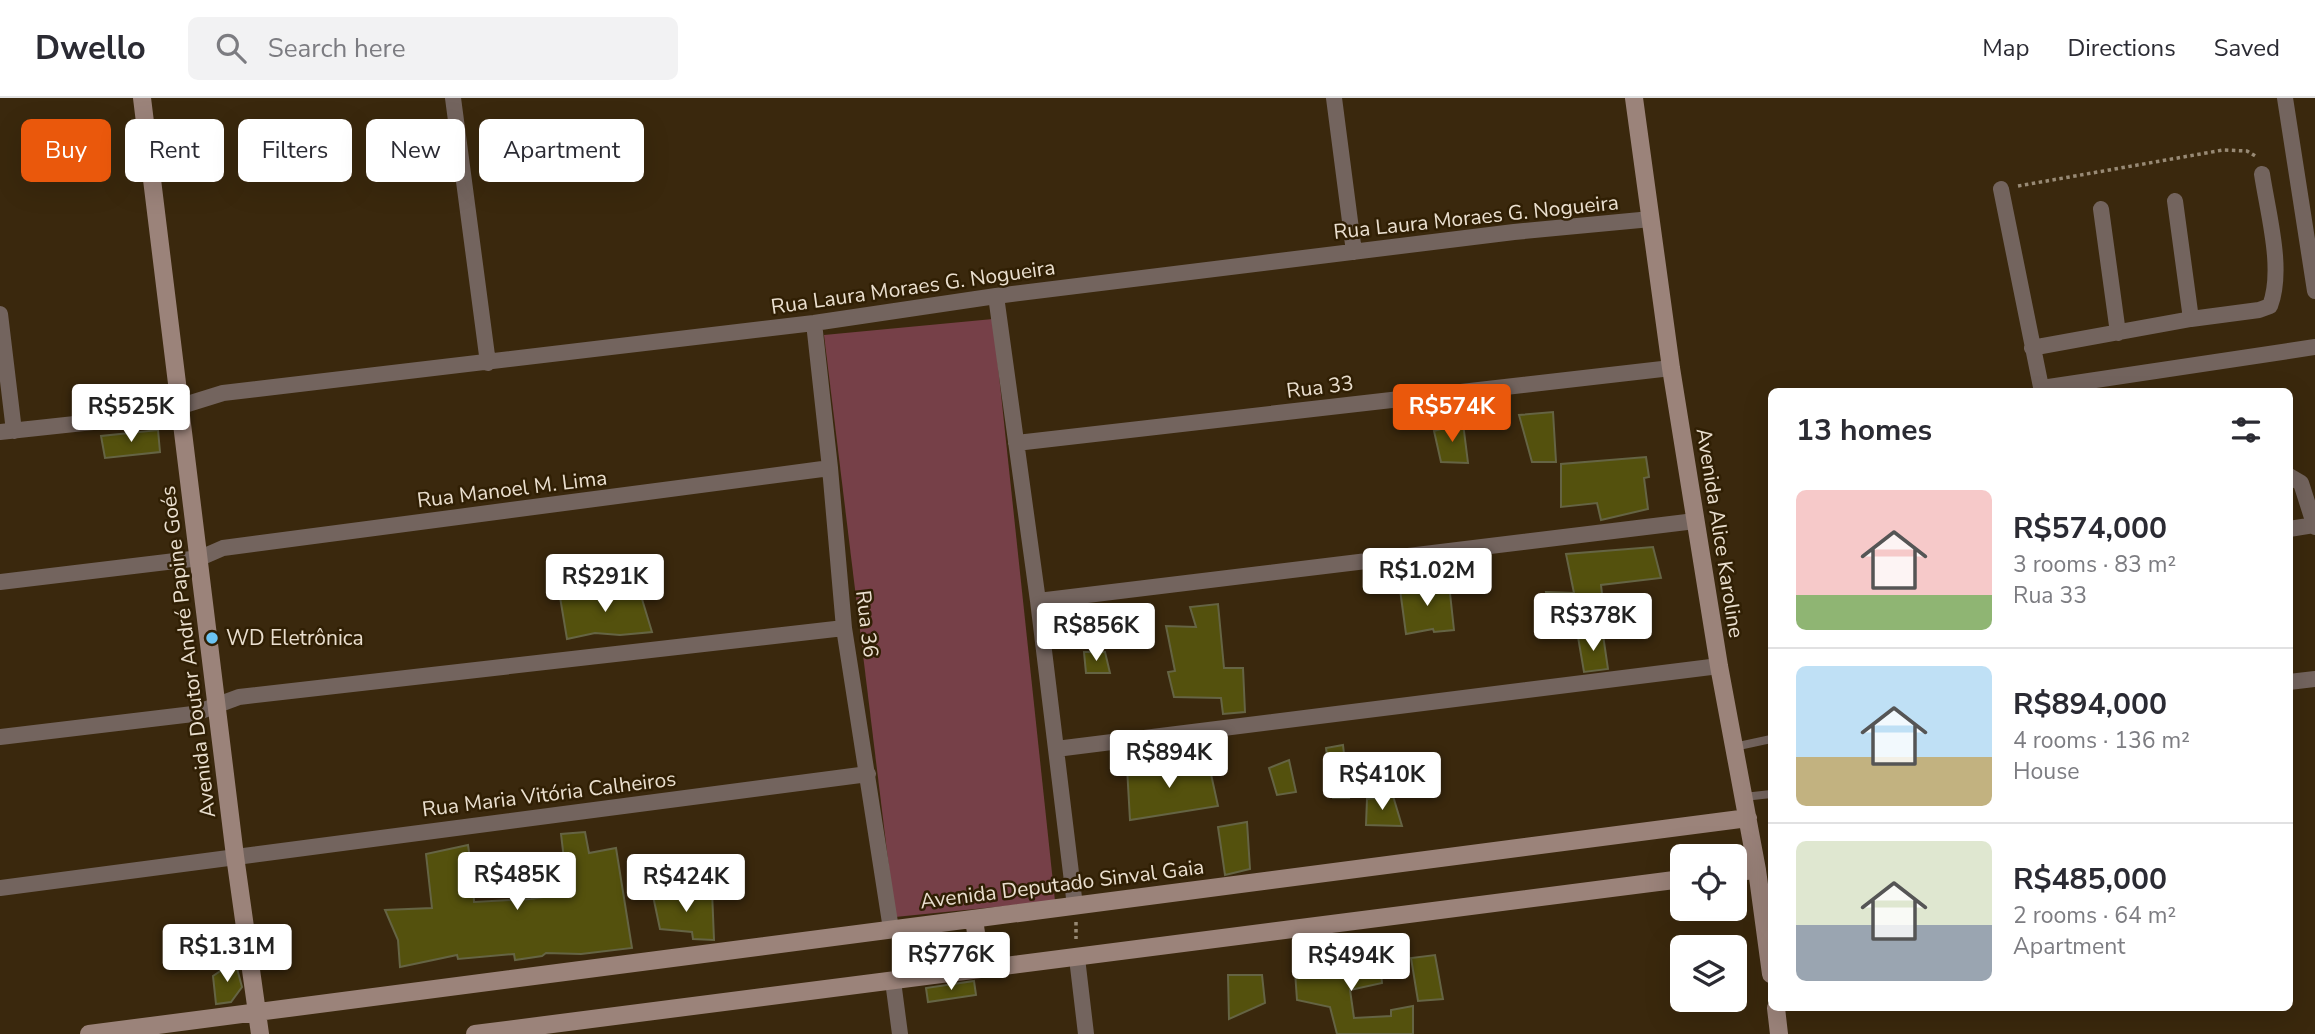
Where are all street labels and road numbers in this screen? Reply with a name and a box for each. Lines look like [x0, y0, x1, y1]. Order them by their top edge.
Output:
street label: Rua Laura Moraes G. Nogueira [1332, 188, 1620, 246]
street label: Rua Laura Moraes G. Nogueira [769, 253, 1057, 321]
street label: Rua 33 [1285, 369, 1355, 405]
street label: Avenida Alice Karoline [1690, 426, 1750, 640]
street label: Rua Manoel M. Lima [415, 463, 609, 515]
street label: Avenida Doutor André Papine Goés [154, 484, 222, 820]
street label: Rua 36 [849, 589, 885, 659]
street label: Rua Maria Vitória Calheiros [420, 765, 678, 823]
street label: Avenida Deputado Sinval Gaia [918, 853, 1206, 915]

